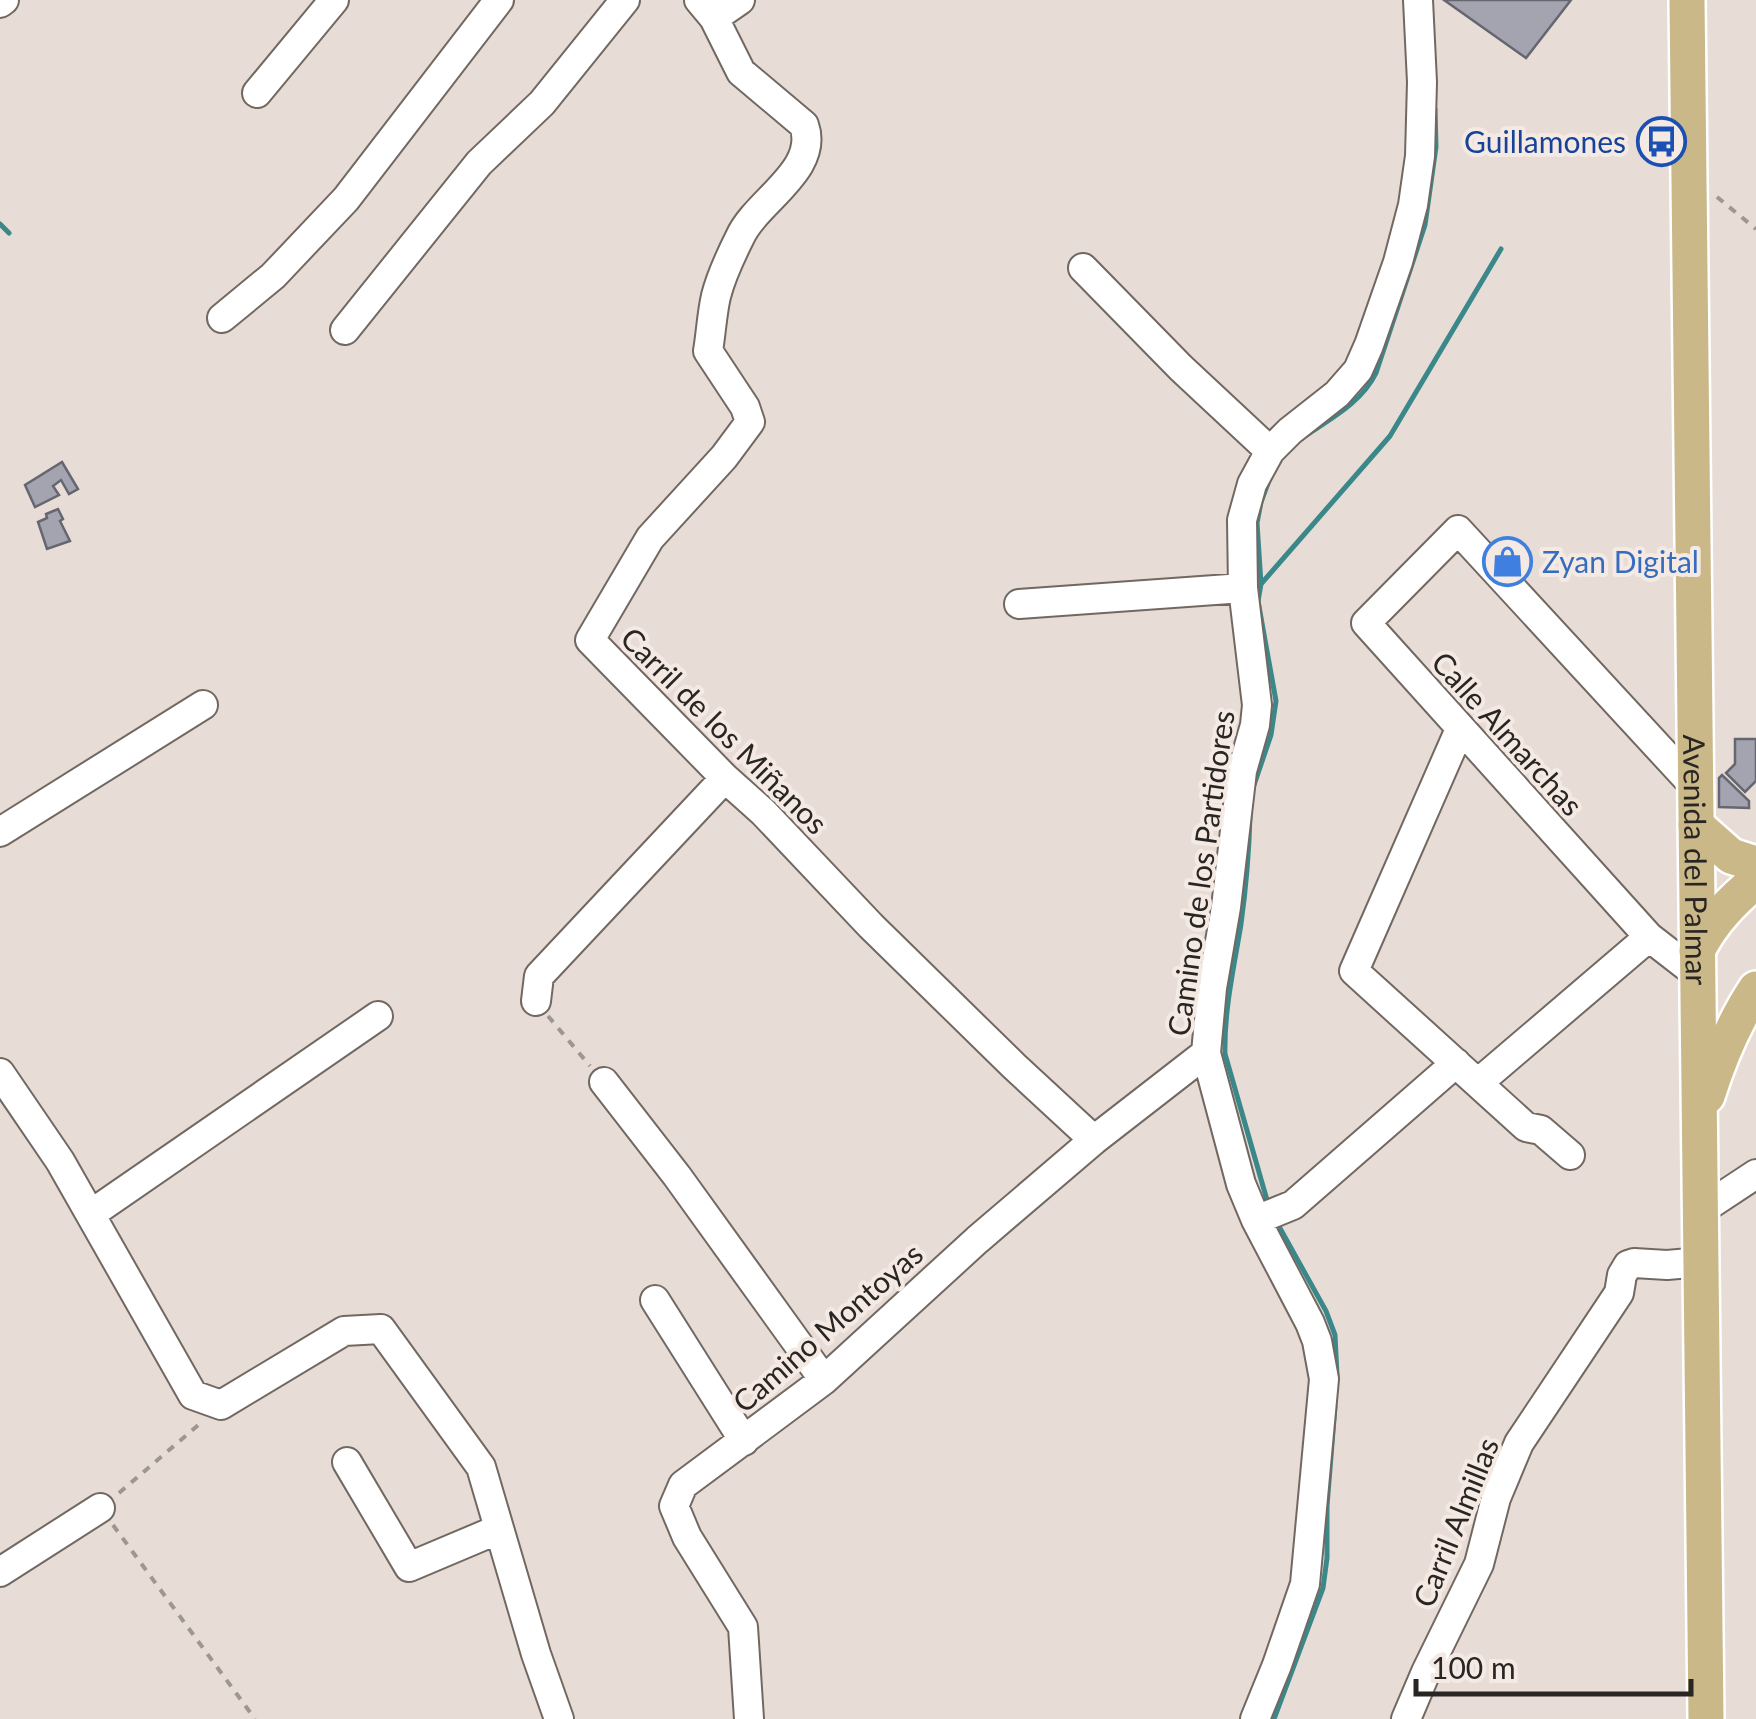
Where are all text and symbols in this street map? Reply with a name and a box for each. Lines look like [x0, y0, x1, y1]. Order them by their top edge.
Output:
bus stop icon: Guillamones [1635, 115, 1687, 167]
place label: Guillamones [1464, 123, 1626, 159]
shop icon: Zyan Digital [1481, 535, 1533, 587]
place label: Zyan Digital [1542, 543, 1699, 579]
street label: Carril de los Miñanos [614, 619, 836, 841]
street label: Calle Almarchas [1425, 644, 1591, 822]
street label: Camino de los Partidores [1159, 708, 1241, 1038]
street label: Avenida del Palmar [1677, 734, 1716, 986]
street label: Camino Montoyas [725, 1235, 929, 1419]
street label: Carril Almillas [1405, 1432, 1505, 1612]
scale bar [1416, 1634, 1691, 1696]
text: 100 m [1431, 1649, 1516, 1685]

